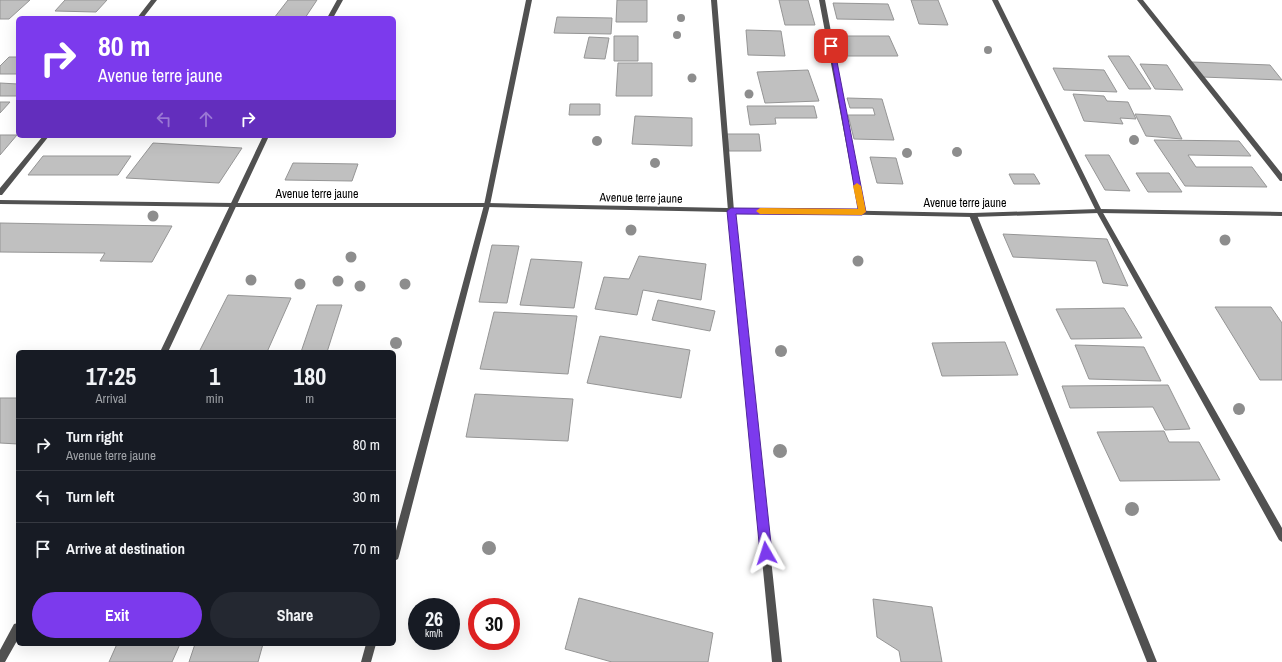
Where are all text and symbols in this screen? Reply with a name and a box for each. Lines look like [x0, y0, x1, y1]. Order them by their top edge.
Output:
text: 80 m [98, 27, 150, 65]
pin [814, 29, 848, 63]
icon: right [32, 32, 84, 84]
icon: arrive [820, 35, 842, 57]
text: Avenue terre jaune [98, 63, 222, 88]
icon: left [153, 108, 175, 130]
icon: ahead [195, 108, 217, 130]
icon: right [237, 108, 259, 130]
street label: Avenue terre jaune [275, 186, 358, 202]
street label: Avenue terre jaune [598, 189, 683, 207]
street label: Avenue terre jaune [923, 195, 1006, 211]
text: 17:25 [86, 360, 136, 392]
text: 1 [209, 360, 220, 392]
text: 180 [293, 360, 326, 392]
text: Arrival [96, 390, 126, 407]
text: min [206, 390, 224, 407]
text: m [305, 390, 314, 407]
text: Turn right [66, 426, 123, 447]
icon: right [32, 434, 54, 456]
text: 80 m [353, 434, 380, 455]
text: Avenue terre jaune [66, 447, 156, 464]
icon: left [32, 486, 54, 508]
text: Turn left [66, 486, 114, 507]
text: 30 m [353, 486, 380, 507]
position arrow [745, 532, 787, 574]
icon: arrive [32, 538, 54, 560]
text: Arrive at destination [66, 538, 185, 559]
text: 70 m [353, 538, 380, 559]
button: Exit [32, 592, 202, 638]
button: Share [210, 592, 380, 638]
speed limit sign: 30 [468, 598, 520, 650]
text: 26 [425, 605, 443, 632]
text: km/h [425, 627, 443, 640]

